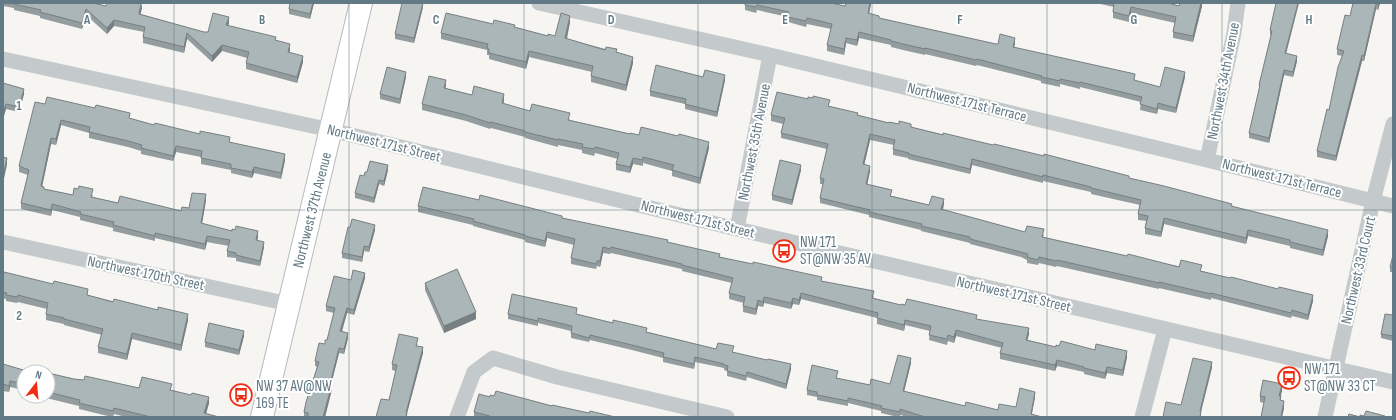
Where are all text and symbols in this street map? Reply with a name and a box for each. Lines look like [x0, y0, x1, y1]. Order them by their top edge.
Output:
text: A [83, 12, 91, 28]
text: B [259, 12, 265, 28]
text: C [433, 12, 440, 28]
text: D [608, 12, 615, 28]
text: E [782, 12, 788, 28]
text: F [957, 12, 963, 28]
text: G [1131, 12, 1138, 28]
text: H [1306, 12, 1313, 28]
street label: Northwest 34th Avenue [1203, 21, 1244, 141]
street label: Northwest 171st Terrace [905, 78, 1028, 126]
street label: Northwest 35th Avenue [734, 82, 775, 202]
text: 1 [16, 98, 22, 114]
street label: Northwest 171st Street [325, 120, 443, 167]
street label: Northwest 37th Avenue [289, 150, 336, 270]
street label: Northwest 171st Terrace [1220, 154, 1343, 202]
street label: Northwest 171st Street [639, 196, 757, 243]
street label: Northwest 33rd Court [1337, 214, 1380, 326]
place label: NW 171 ST@NW 35 AV [800, 233, 871, 269]
bus stop icon: NW 171 ST@NW 35 AV [771, 238, 797, 264]
street label: Northwest 170th Street [86, 252, 206, 295]
street label: Northwest 171st Street [955, 272, 1073, 317]
text: 2 [16, 308, 22, 324]
place label: NW 171 ST@NW 33 CT [1304, 360, 1376, 396]
north arrow [16, 364, 56, 404]
bus stop icon: NW 171 ST@NW 33 CT [1276, 365, 1302, 391]
text: N [34, 368, 43, 382]
place label: NW 37 AV@NW 169 TE [256, 377, 332, 413]
bus stop icon: NW 37 AV@NW 169 TE [228, 382, 254, 408]

